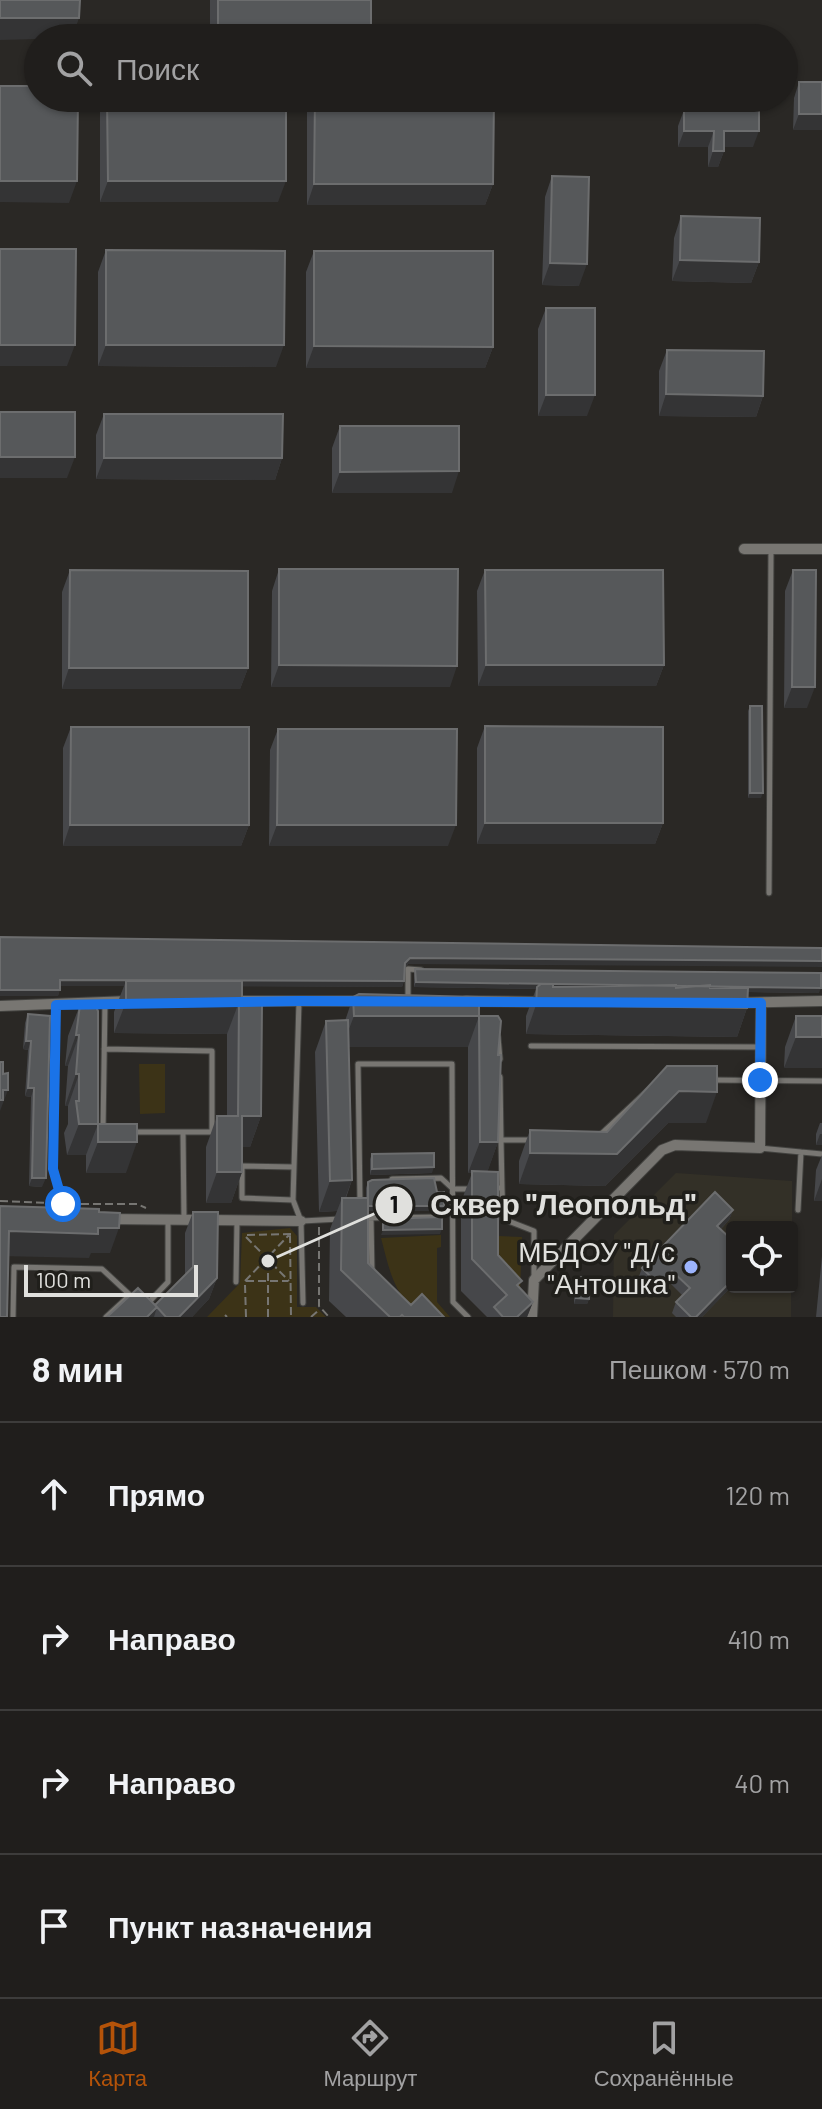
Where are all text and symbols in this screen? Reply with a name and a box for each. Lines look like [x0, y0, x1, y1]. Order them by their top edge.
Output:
search box [24, 24, 798, 112]
icon: search [52, 46, 96, 90]
text: Поиск [116, 50, 199, 86]
route end [742, 1062, 778, 1098]
callout: Сквер "Леопольд" [374, 1178, 711, 1232]
text: Сквер "Леопольд" [430, 1185, 696, 1221]
route start [45, 1186, 81, 1222]
text: 1 [390, 1189, 398, 1218]
map controls [726, 1221, 798, 1293]
button: locate [726, 1221, 798, 1293]
place label: МБДОУ "Д/с "Антошка" [518, 1234, 675, 1300]
marker: МБДОУ "Д/с "Антошка" [682, 1258, 700, 1276]
scale bar [24, 1261, 198, 1297]
text: 100 m [36, 1266, 91, 1292]
text: 8 мин [32, 1348, 124, 1389]
text: Пешком · 570 m [609, 1353, 790, 1384]
icon: ahead [32, 1472, 76, 1516]
text: Прямо [108, 1476, 205, 1512]
text: 120 m [726, 1479, 790, 1510]
icon: right [32, 1616, 76, 1660]
text: Направо [108, 1620, 236, 1656]
text: 410 m [728, 1623, 790, 1654]
icon: right [32, 1760, 76, 1804]
text: Направо [108, 1764, 236, 1800]
text: 40 m [734, 1767, 790, 1798]
icon: arrive [32, 1904, 76, 1948]
text: Пункт назначения [108, 1908, 372, 1944]
tab: Карта [88, 2016, 147, 2092]
tab: Маршрут [324, 2016, 417, 2092]
tab: Сохранённые [594, 2016, 734, 2092]

